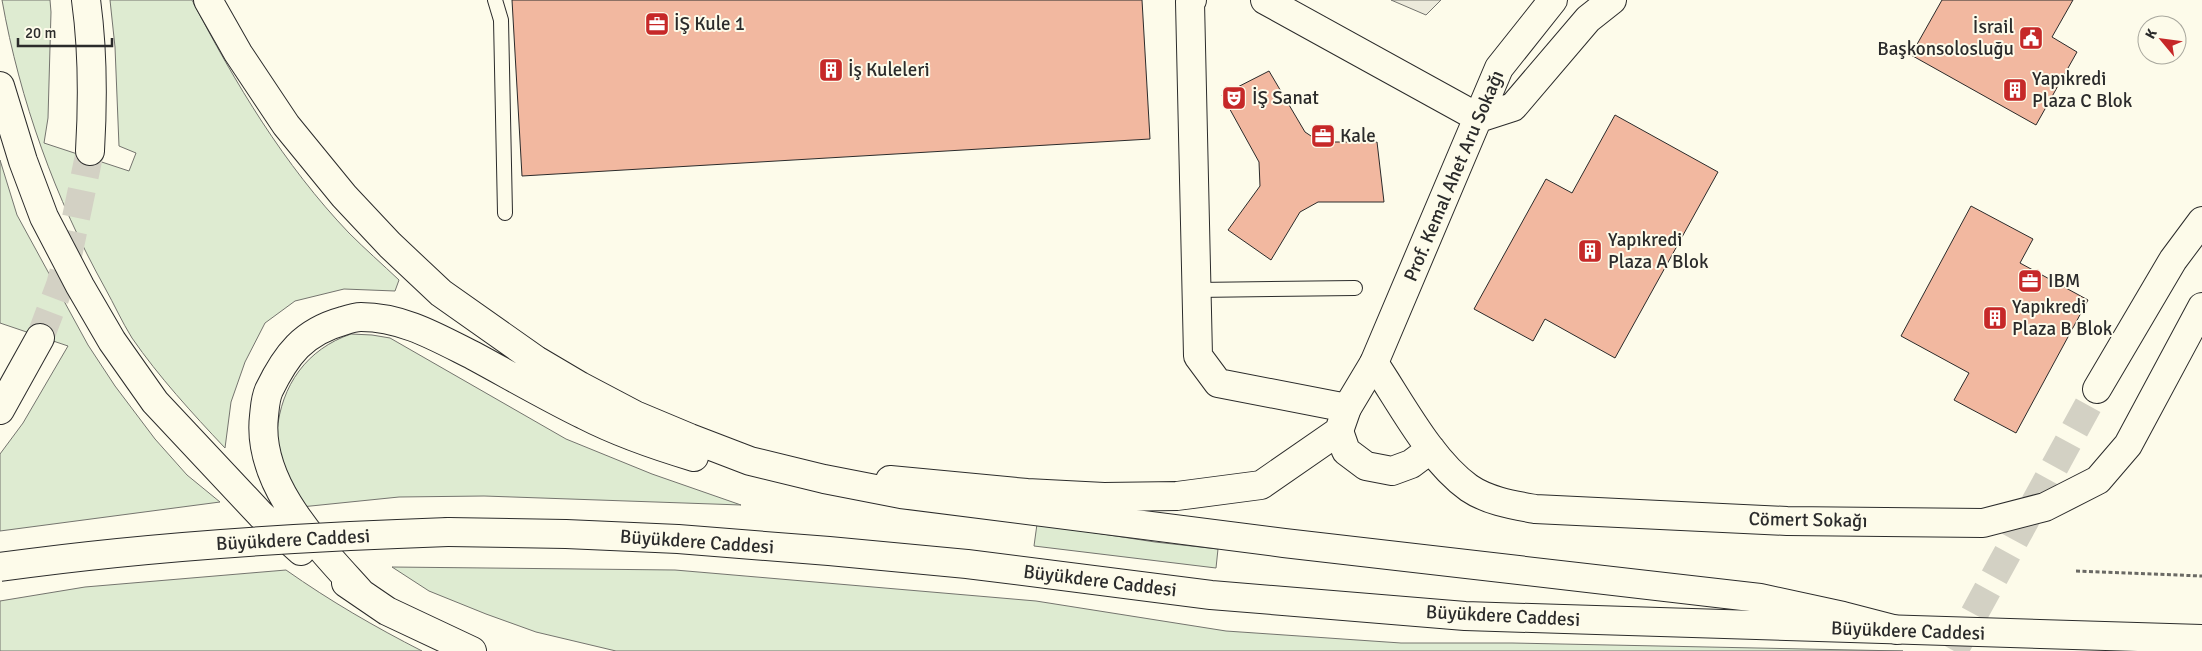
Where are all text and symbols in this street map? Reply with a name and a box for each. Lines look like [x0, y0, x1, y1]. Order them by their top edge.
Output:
office icon: İŞ Kule 1 [644, 11, 670, 37]
place label: İŞ Kule 1 [674, 12, 745, 36]
scale bar [18, 15, 111, 47]
place label: İsrail Başkonsolosluğu [1877, 15, 2014, 61]
north arrow [2137, 15, 2187, 65]
text: 20 m [25, 24, 56, 42]
public building icon: İsrail Başkonsolosluğu [2018, 25, 2044, 51]
text: K [2142, 26, 2161, 42]
building icon: İş Kuleleri [818, 57, 844, 83]
place label: İş Kuleleri [848, 58, 930, 82]
street label: Prof. Kemal Ahet Aru Sokağı [1399, 67, 1509, 285]
place label: Yapıkredi Plaza C Blok [2032, 67, 2133, 113]
building icon: Yapıkredi Plaza C Blok [2002, 77, 2028, 103]
theatre icon: İŞ Sanat [1221, 85, 1247, 111]
place label: İŞ Sanat [1252, 86, 1319, 110]
office icon: Kale [1310, 123, 1336, 149]
place label: Kale [1340, 124, 1376, 148]
place label: Yapıkredi Plaza A Blok [1608, 228, 1709, 274]
building icon: Yapıkredi Plaza A Blok [1577, 238, 1603, 264]
office icon: IBM [2017, 268, 2043, 294]
place label: IBM [2048, 269, 2080, 293]
place label: Yapıkredi Plaza B Blok [2012, 295, 2113, 341]
building icon: Yapıkredi Plaza B Blok [1982, 305, 2008, 331]
street label: Cömert Sokağı [1748, 507, 1868, 533]
street label: Büyükdere Caddesi [215, 524, 371, 556]
street label: Büyükdere Caddesi [619, 525, 775, 559]
street label: Büyükdere Caddesi [1022, 560, 1178, 602]
street label: Büyükdere Caddesi [1425, 600, 1581, 632]
street label: Büyükdere Caddesi [1830, 616, 1986, 646]

